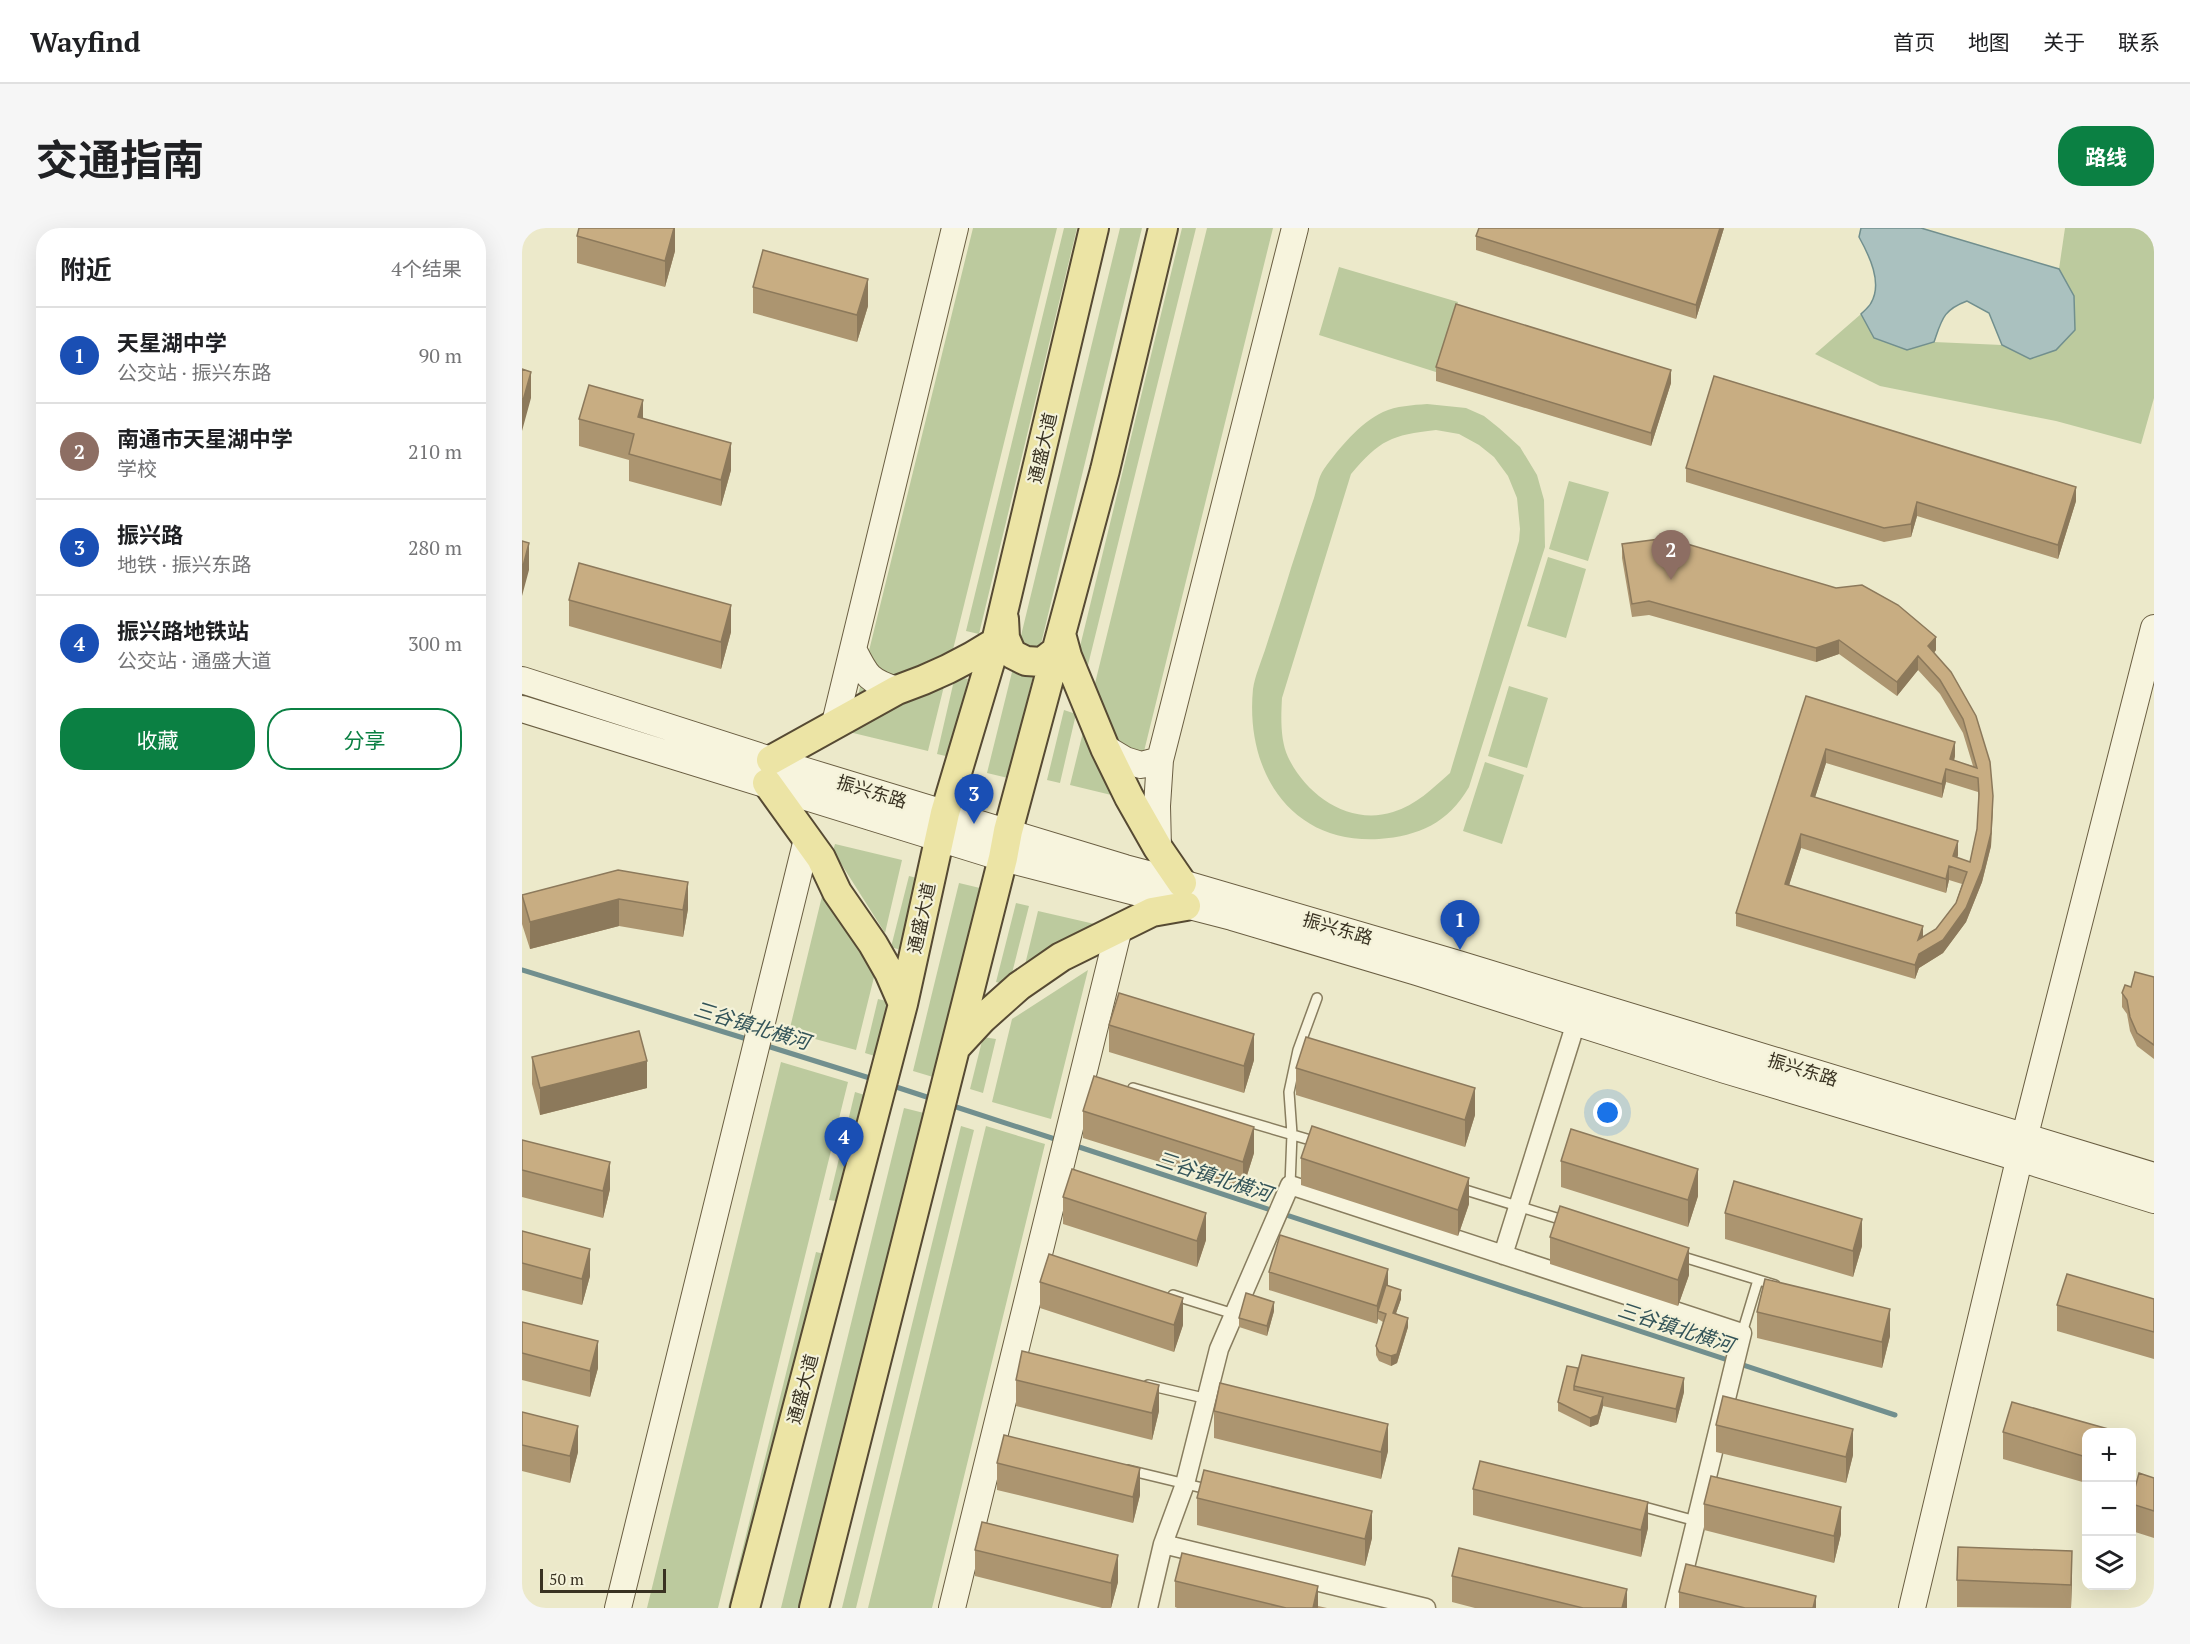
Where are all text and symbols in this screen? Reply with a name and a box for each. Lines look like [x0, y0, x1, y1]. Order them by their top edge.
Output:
text: Wayfind [30, 23, 141, 60]
text: 首页 [1893, 28, 1935, 56]
text: 地图 [1968, 28, 2010, 56]
text: 关于 [2043, 28, 2085, 56]
text: 联系 [2118, 28, 2160, 56]
button: 路线 [2058, 126, 2154, 186]
text: 交通指南 [36, 131, 204, 187]
text: 附近 [60, 252, 112, 286]
text: 4个结果 [391, 255, 462, 282]
text: 天星湖中学 [117, 328, 227, 357]
text: 1 [74, 342, 85, 369]
text: 90 m [419, 342, 462, 369]
text: 公交站 · 振兴东路 [117, 359, 272, 386]
street label: 通盛大道 [1022, 410, 1062, 486]
text: 南通市天星湖中学 [117, 424, 293, 453]
text: 2 [74, 438, 85, 465]
text: 210 m [408, 438, 462, 465]
text: 学校 [117, 455, 157, 482]
text: 振兴路 [117, 520, 183, 549]
pin: 2 [1652, 530, 1690, 580]
text: 3 [74, 534, 85, 561]
text: 280 m [408, 534, 462, 561]
text: 地铁 · 振兴东路 [117, 551, 252, 578]
text: 振兴路地铁站 [117, 616, 249, 645]
text: 4 [74, 630, 85, 657]
text: 300 m [408, 630, 462, 657]
text: 公交站 · 通盛大道 [117, 647, 272, 674]
button: 收藏 [60, 708, 255, 770]
button: 分享 [267, 708, 462, 770]
street label: 振兴东路 [834, 769, 910, 813]
pin: 3 [954, 774, 994, 824]
street label: 通盛大道 [902, 880, 940, 956]
pin: 1 [1440, 900, 1480, 950]
street label: 振兴东路 [1300, 907, 1376, 949]
water label: 三谷镇北横河 [691, 995, 817, 1057]
street label: 振兴东路 [1765, 1047, 1841, 1091]
your location [1593, 1098, 1622, 1127]
pin: 4 [824, 1118, 864, 1167]
water label: 三谷镇北横河 [1153, 1145, 1279, 1209]
water label: 三谷镇北横河 [1615, 1296, 1741, 1360]
street label: 通盛大道 [781, 1351, 823, 1427]
map controls [2082, 1428, 2136, 1590]
button: + [2082, 1428, 2136, 1482]
button: − [2082, 1482, 2136, 1536]
button: layers [2082, 1536, 2136, 1590]
scale bar [540, 1566, 666, 1594]
text: 50 m [549, 1568, 584, 1590]

